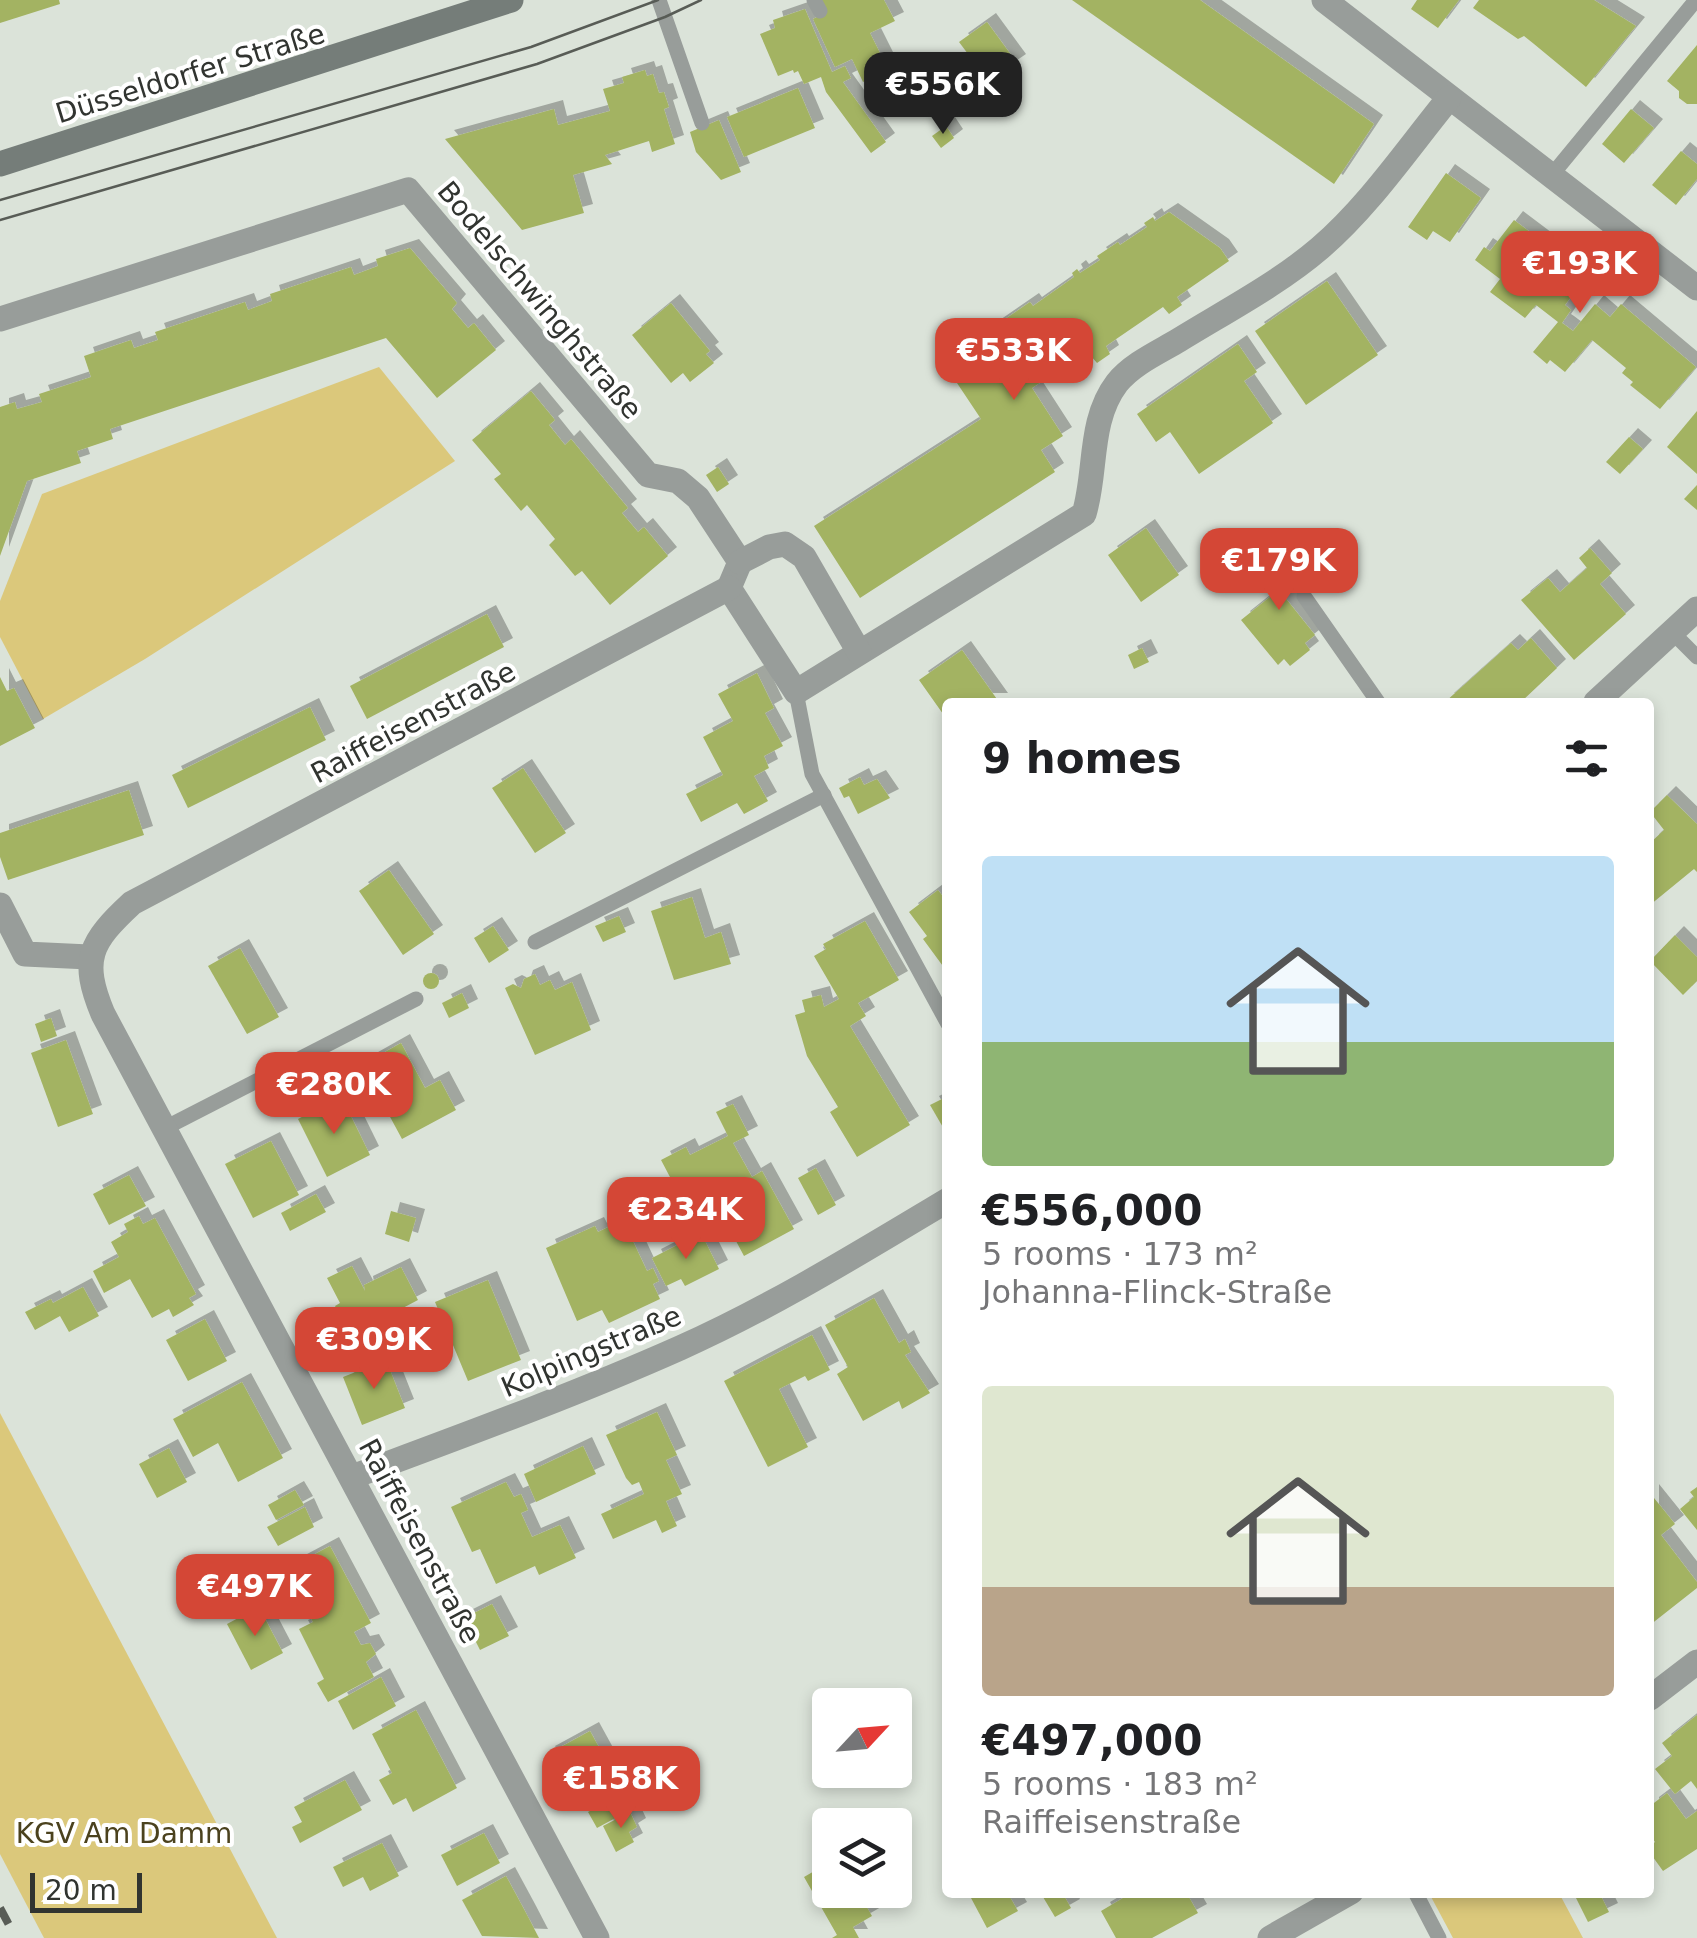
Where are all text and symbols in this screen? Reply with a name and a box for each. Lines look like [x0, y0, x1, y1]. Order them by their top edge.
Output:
street label: Düsseldorfer Straße [52, 17, 329, 130]
pin: €556K [873, 52, 1013, 137]
text: €556K [886, 65, 1000, 103]
street label: Bodelschwinghstraße [431, 175, 649, 426]
pin: €193K [1510, 231, 1650, 316]
text: €193K [1523, 244, 1637, 282]
pin: €533K [944, 318, 1084, 403]
text: €533K [957, 331, 1071, 369]
pin: €179K [1209, 528, 1349, 613]
text: €179K [1222, 541, 1336, 579]
street label: Raiffeisenstraße [305, 655, 521, 790]
icon: filters [1559, 731, 1614, 786]
text: 9 homes [982, 734, 1182, 783]
icon: home [1208, 921, 1388, 1101]
pin: €280K [264, 1052, 404, 1137]
text: €280K [277, 1065, 391, 1103]
pin: €234K [616, 1177, 756, 1262]
text: €556,000 [982, 1186, 1203, 1235]
text: €234K [629, 1190, 743, 1228]
text: 5 rooms · 173 m² [982, 1235, 1258, 1273]
text: Johanna-Flinck-Straße [982, 1273, 1332, 1311]
street label: Kolpingstraße [496, 1299, 686, 1404]
pin: €309K [304, 1307, 444, 1392]
text: €309K [317, 1320, 431, 1358]
street label: Raiffeisenstraße [352, 1433, 487, 1649]
icon: home [1208, 1451, 1388, 1631]
pin: €497K [185, 1554, 325, 1639]
text: €497K [198, 1567, 312, 1605]
north arrow [812, 1688, 912, 1788]
map controls [812, 1688, 912, 1908]
text: €497,000 [982, 1716, 1203, 1765]
pin: €158K [551, 1746, 691, 1831]
text: €158K [564, 1759, 678, 1797]
text: 5 rooms · 183 m² [982, 1765, 1258, 1803]
text: Raiffeisenstraße [982, 1803, 1241, 1841]
button: layers [812, 1808, 912, 1908]
park label: KGV Am Damm [16, 1817, 232, 1850]
scale bar [30, 1868, 142, 1912]
text: 20 m [45, 1874, 117, 1907]

